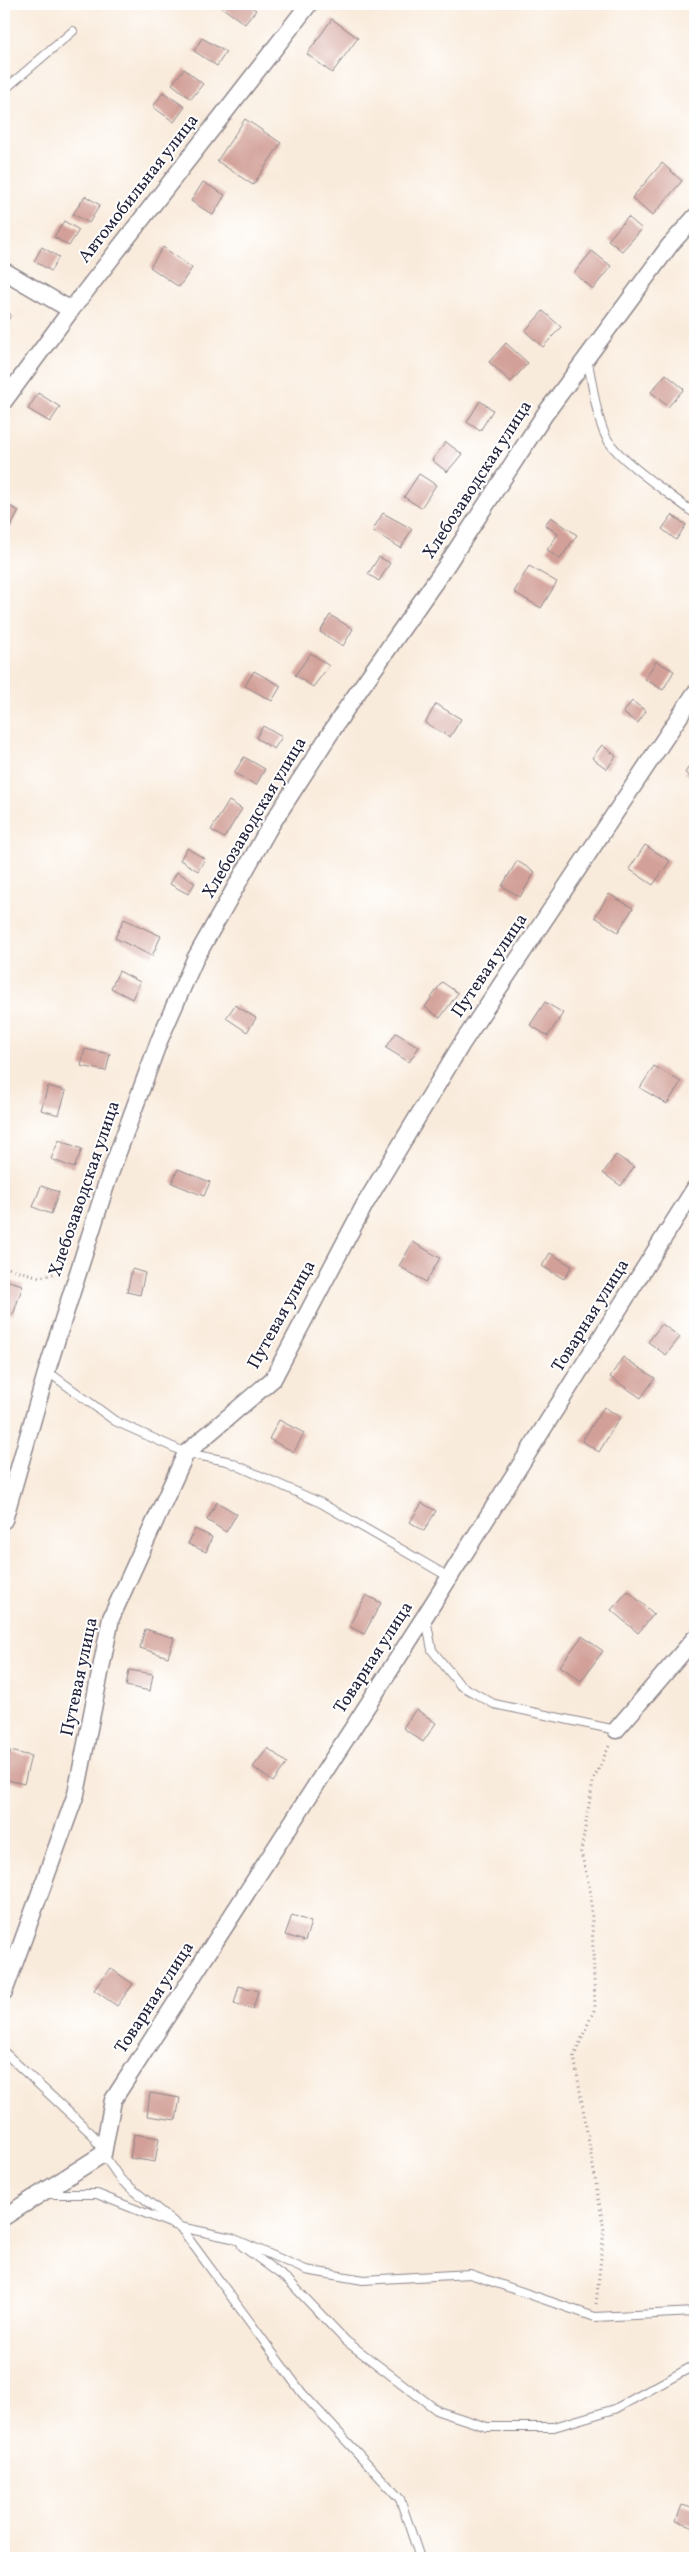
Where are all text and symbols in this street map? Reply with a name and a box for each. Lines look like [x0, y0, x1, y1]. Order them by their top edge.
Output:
street label: Автомобильная улица [73, 109, 205, 269]
street label: Хлебозаводская улица [417, 396, 539, 564]
street label: Хлебозаводская улица [197, 733, 313, 903]
street label: Путевая улица [446, 909, 534, 1023]
street label: Хлебозаводская улица [43, 1098, 127, 1280]
street label: Товарная улица [546, 1255, 636, 1377]
street label: Путевая улица [242, 1256, 322, 1374]
street label: Товарная улица [328, 1597, 420, 1719]
street label: Путевая улица [55, 1615, 105, 1739]
street label: Товарная улица [109, 1937, 201, 2059]

